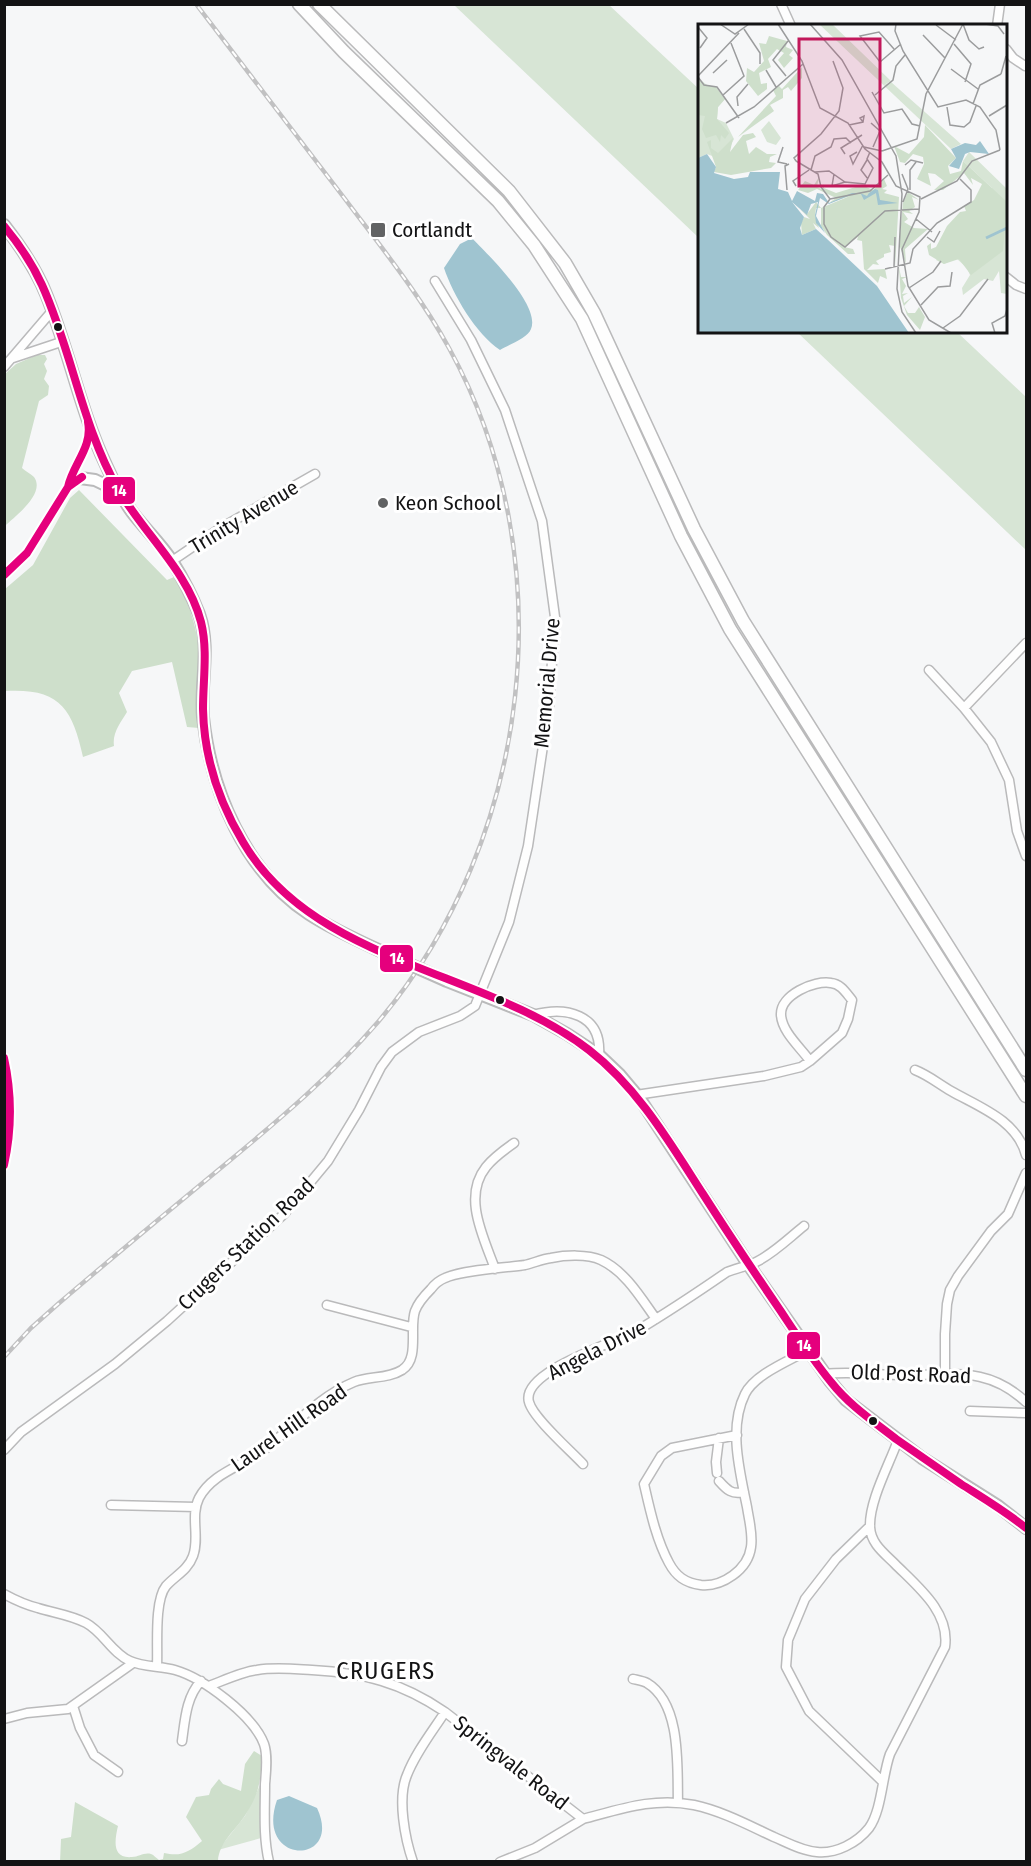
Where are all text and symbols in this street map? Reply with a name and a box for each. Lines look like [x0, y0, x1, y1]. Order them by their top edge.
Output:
inset map [698, 24, 1007, 333]
place label: Cortlandt [392, 217, 472, 243]
marker: Cortlandt [369, 221, 387, 239]
unlabelled marker [52, 321, 64, 333]
street label: Trinity Avenue [185, 474, 303, 560]
line badge: 14 [102, 476, 136, 505]
text: 14 [112, 481, 127, 500]
place label: Keon School [395, 490, 502, 516]
marker: Keon School [376, 496, 390, 510]
street label: Memorial Drive [528, 617, 566, 749]
line badge: 14 [379, 944, 414, 973]
text: 14 [390, 949, 405, 968]
unlabelled marker [494, 994, 506, 1006]
street label: Crugers Station Road [172, 1172, 320, 1316]
street label: Angela Drive [543, 1314, 651, 1386]
line badge: 14 [786, 1331, 821, 1360]
text: 14 [797, 1336, 812, 1355]
street label: Old Post Road [850, 1359, 972, 1389]
street label: Laurel Hill Road [226, 1378, 352, 1478]
unlabelled marker [867, 1415, 879, 1427]
district label: CRUGERS [336, 1657, 436, 1685]
street label: Springvale Road [448, 1710, 574, 1816]

